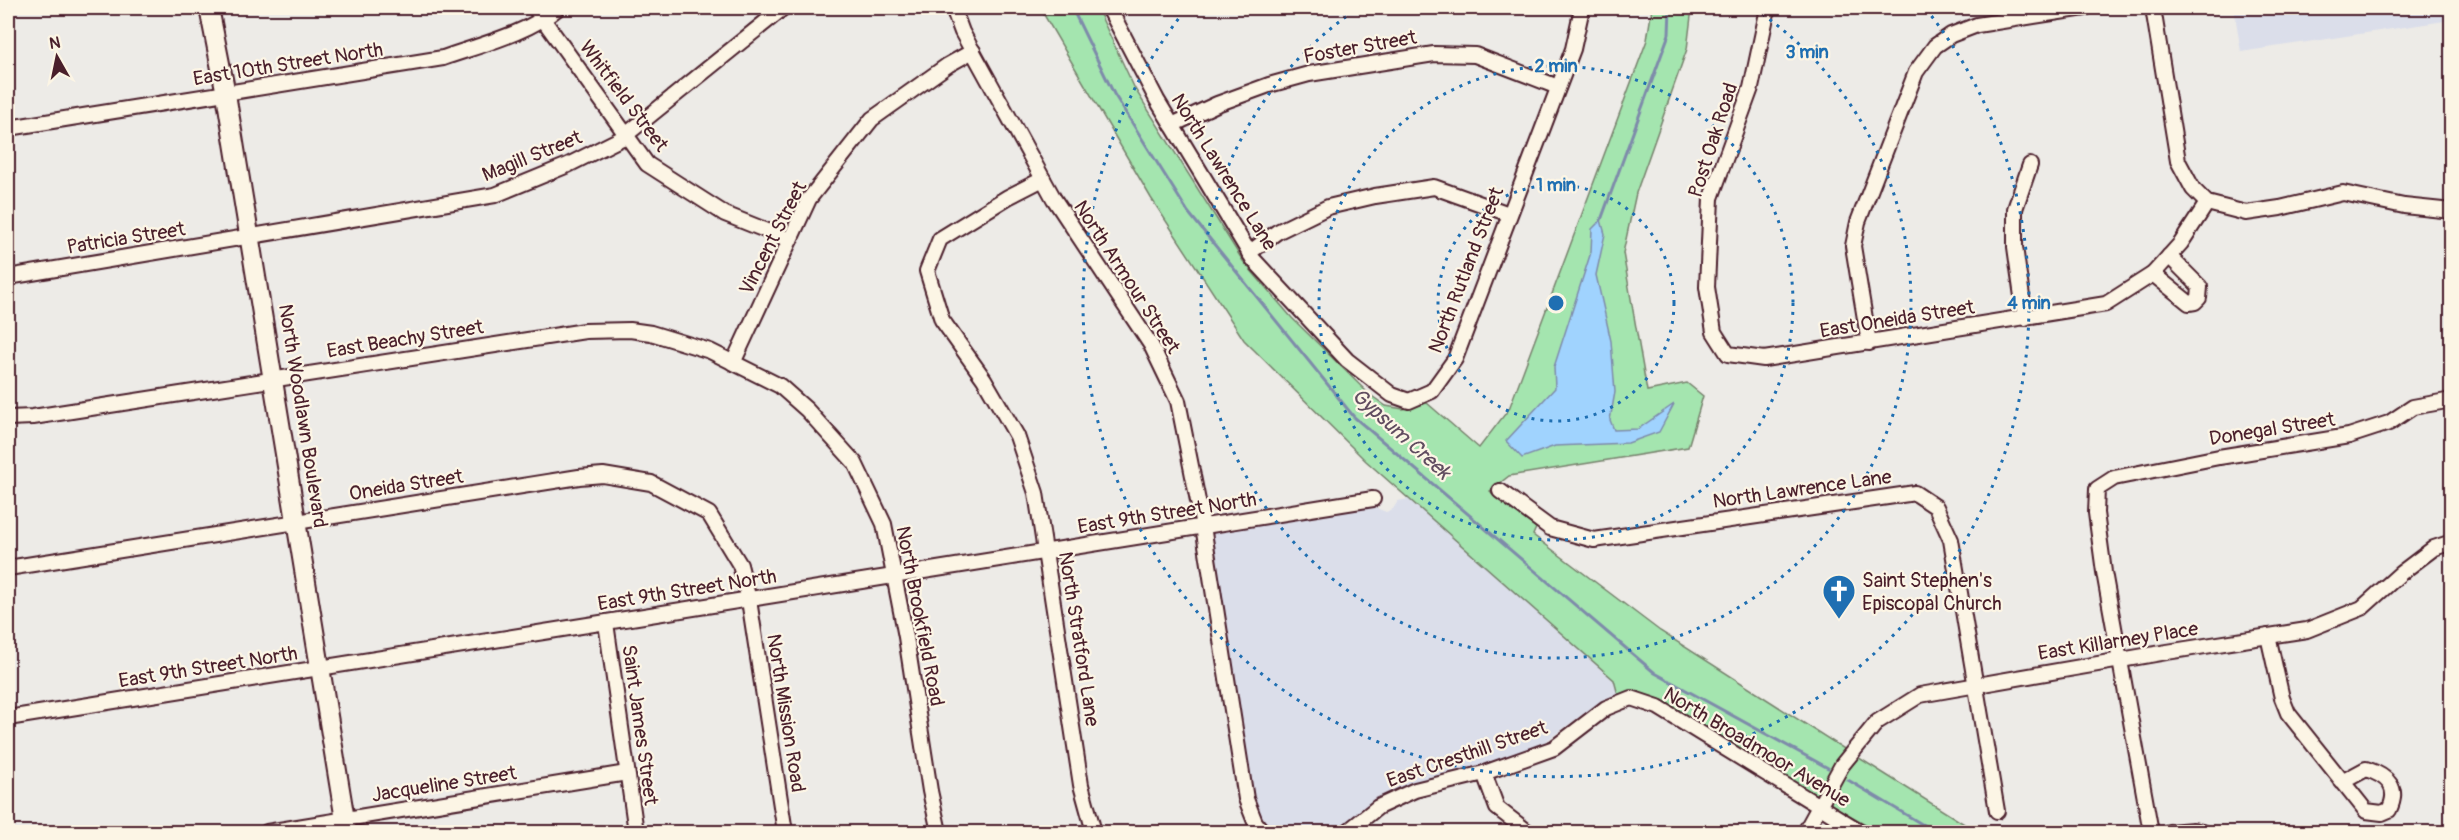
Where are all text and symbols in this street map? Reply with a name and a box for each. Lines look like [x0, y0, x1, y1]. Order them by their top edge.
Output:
street label: Foster Street [1302, 25, 1419, 69]
north arrow [27, 27, 87, 87]
text: N [48, 32, 62, 54]
street label: Whitfield Street [574, 35, 675, 157]
street label: East 10th Street North [191, 37, 385, 91]
text: 3 min [1785, 41, 1829, 64]
text: 2 min [1534, 55, 1578, 78]
street label: Post Oak Road [1683, 79, 1743, 201]
street label: North Lawrence Lane [1166, 89, 1282, 255]
street label: Magill Street [478, 124, 586, 187]
text: 1 min [1536, 174, 1576, 197]
street label: Vincent Street [734, 176, 813, 299]
street label: North Rutland Street [1423, 182, 1510, 357]
street label: North Armour Street [1068, 196, 1186, 359]
street label: Patricia Street [65, 216, 188, 260]
text: 4 min [2007, 292, 2051, 315]
centre of rings [1546, 293, 1566, 313]
street label: East Oneida Street [1818, 294, 1977, 344]
street label: North Woodlawn Boulevard [273, 302, 333, 530]
street label: East Beachy Street [325, 314, 486, 364]
water label: Gypsum Creek [1346, 382, 1458, 487]
street label: Donegal Street [2207, 407, 2338, 451]
street label: Oneida Street [347, 464, 466, 506]
street label: North Lawrence Lane [1711, 464, 1893, 514]
street label: East 9th Street North [1076, 487, 1258, 539]
street label: North Brookfield Road [890, 524, 950, 708]
street label: North Stratford Lane [1053, 550, 1105, 728]
street label: East 9th Street North [596, 564, 778, 616]
place label: Saint Stephen's Episcopal Church [1862, 568, 2002, 616]
church icon: Saint Stephen's Episcopal Church [1821, 573, 1857, 620]
street label: East Killarney Place [2036, 616, 2200, 666]
street label: North Mission Road [761, 632, 811, 794]
street label: East 9th Street North [117, 641, 299, 693]
street label: Saint James Street [616, 643, 664, 808]
street label: North Broadmoor Avenue [1659, 681, 1855, 813]
street label: East Cresthill Street [1383, 714, 1551, 793]
street label: Jacqueline Street [370, 760, 519, 808]

